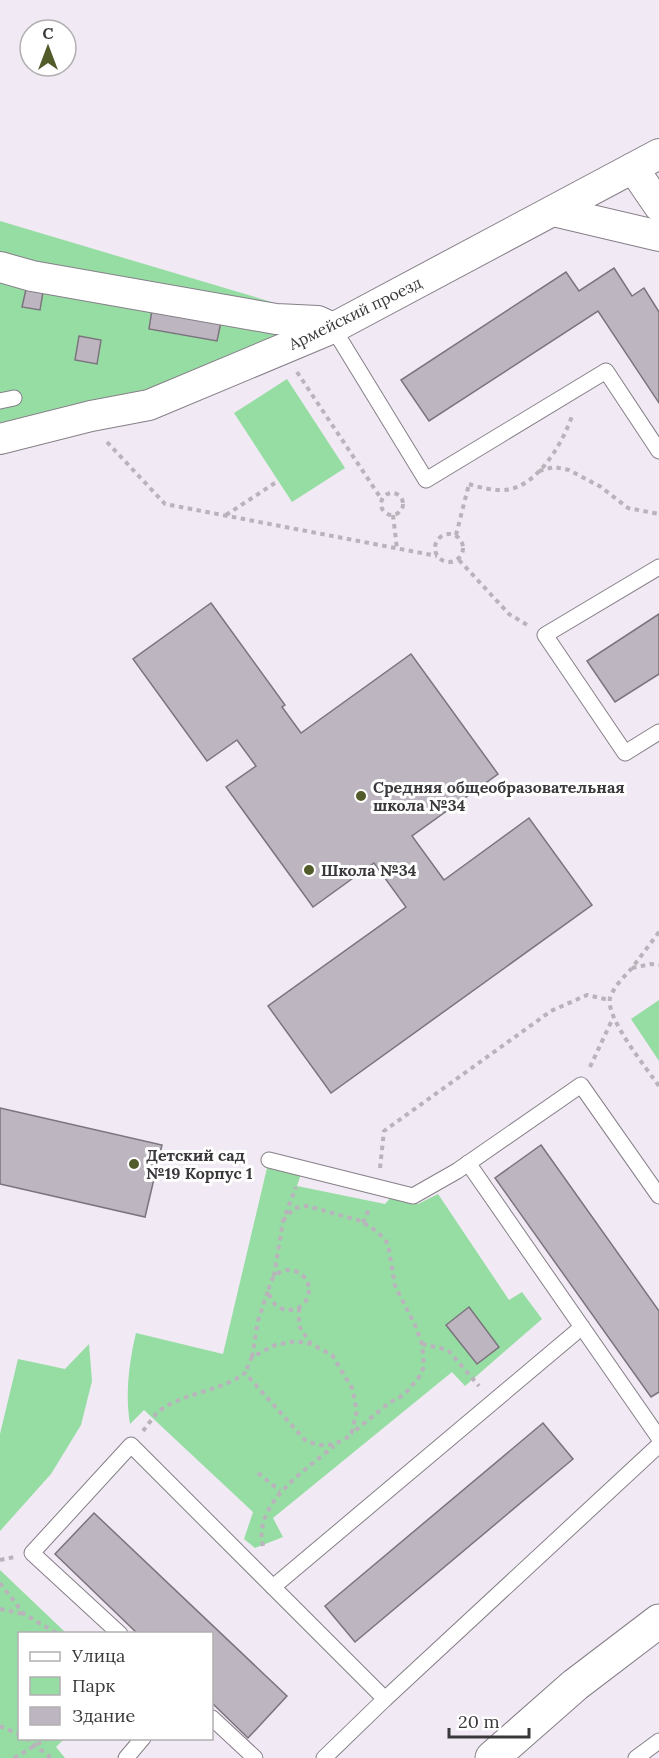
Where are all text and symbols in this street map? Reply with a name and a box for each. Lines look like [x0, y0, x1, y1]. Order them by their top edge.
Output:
north arrow [18, 18, 78, 78]
text: С [42, 23, 54, 43]
street label: Армейский проезд [284, 272, 425, 354]
place label: Средняя общеобразовательная школа №34 [373, 777, 625, 815]
marker: Средняя общеобразовательная школа №34 [354, 789, 368, 803]
place label: Школа №34 [321, 860, 417, 880]
marker: Школа №34 [302, 863, 316, 877]
place label: Детский сад №19 Корпус 1 [146, 1145, 252, 1183]
marker: Детский сад №19 Корпус 1 [127, 1157, 141, 1171]
legend [18, 1632, 213, 1740]
text: Улица [71, 1644, 125, 1667]
text: Парк [72, 1674, 116, 1697]
scale bar [449, 1701, 528, 1739]
text: Здание [72, 1704, 135, 1727]
text: 20 m [458, 1710, 500, 1733]

